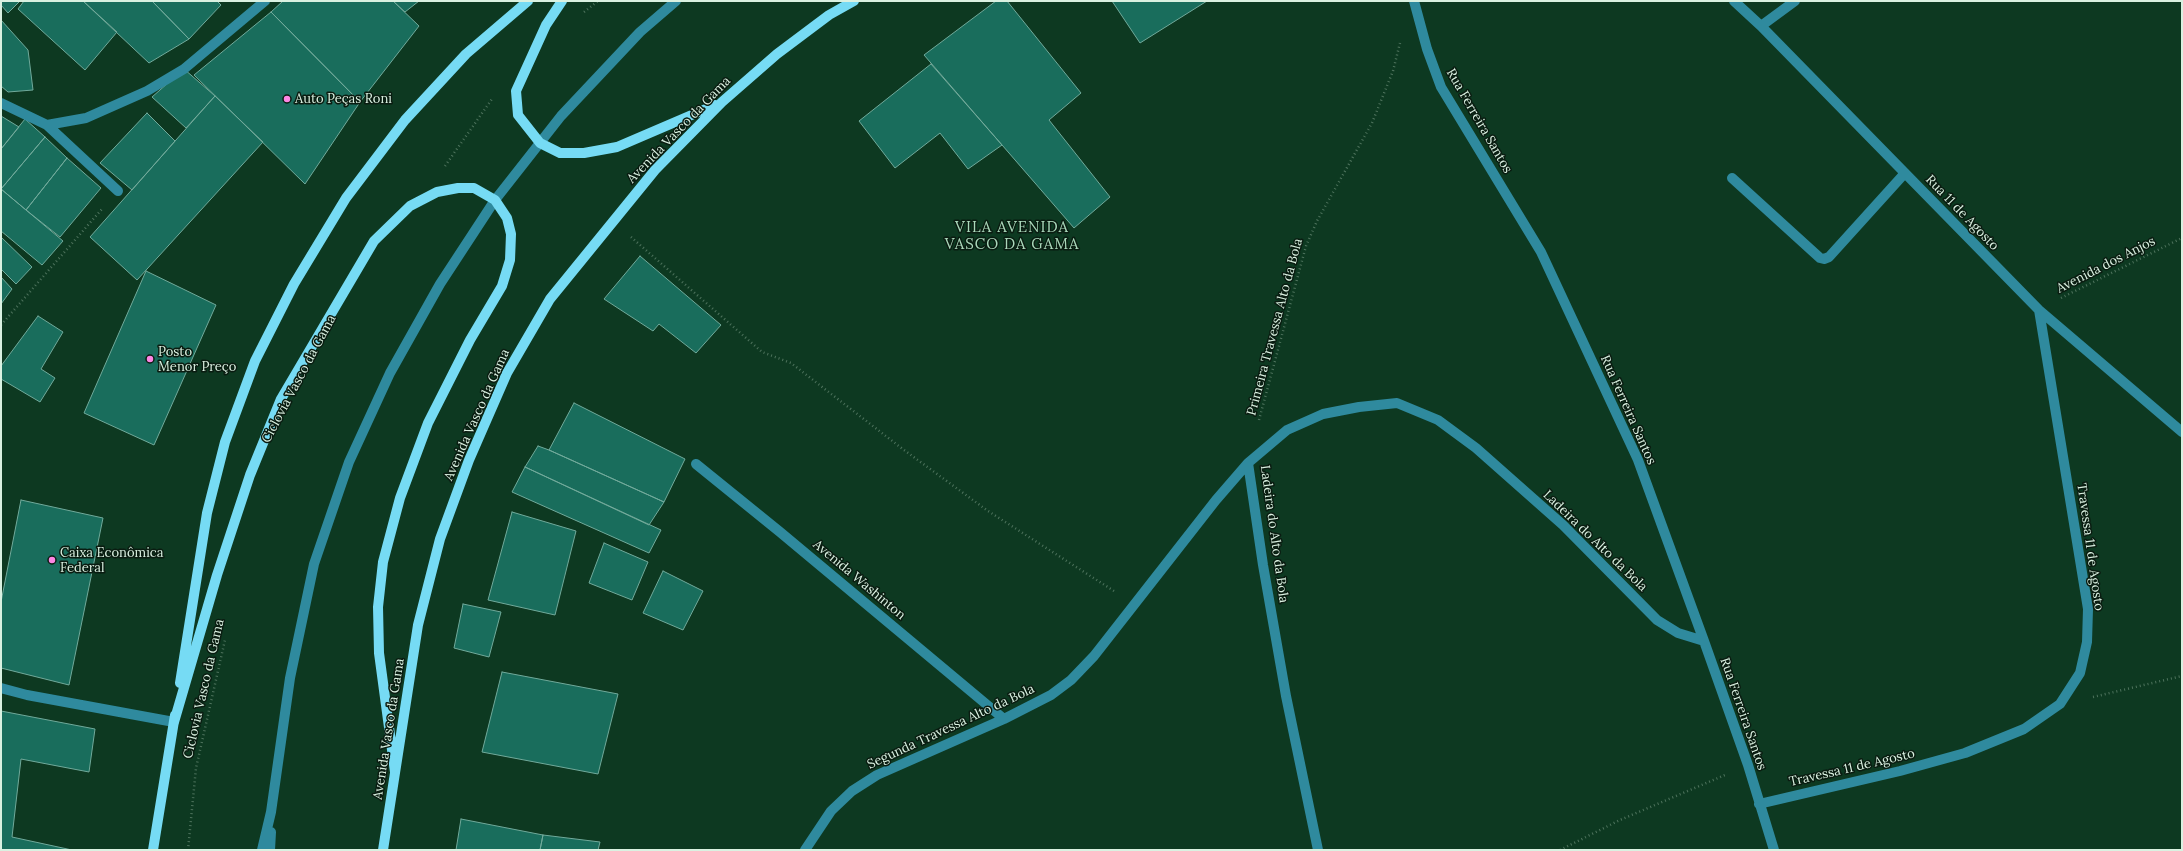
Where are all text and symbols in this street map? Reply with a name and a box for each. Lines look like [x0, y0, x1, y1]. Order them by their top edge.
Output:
street label: Rua Ferreira Santos [1443, 66, 1515, 176]
street label: Avenida Vasco da Gama [624, 73, 734, 187]
place label: Auto Peças Roni [295, 91, 392, 107]
marker: Auto Peças Roni [282, 94, 292, 104]
street label: Rua 11 de Agosto [1922, 172, 2002, 254]
district label: VILA AVENIDA VASCO DA GAMA [945, 219, 1079, 254]
street label: Avenida dos Anjos [2054, 233, 2158, 297]
street label: Primeira Travessa Alto da Bola [1244, 237, 1306, 417]
street label: Ciclovia Vasco da Gama [259, 312, 339, 446]
place label: Posto Menor Preço [158, 344, 236, 375]
street label: Avenida Vasco da Gama [441, 347, 513, 483]
street label: Rua Ferreira Santos [1597, 353, 1659, 467]
marker: Posto Menor Preço [145, 354, 155, 364]
street label: Ladeira do Alto da Bola [1257, 464, 1291, 604]
street label: Travessa 11 de Agosto [2073, 482, 2107, 612]
street label: Ladeira do Alto da Bola [1540, 487, 1650, 595]
street label: Avenida Washinton [810, 537, 908, 623]
place label: Caixa Econômica Federal [60, 545, 163, 576]
marker: Caixa Econômica Federal [47, 555, 57, 565]
street label: Ciclovia Vasco da Gama [180, 618, 228, 760]
street label: Rua Ferreira Santos [1716, 656, 1770, 772]
street label: Avenida Vasco da Gama [370, 657, 408, 801]
street label: Segunda Travessa Alto da Bola [865, 681, 1037, 773]
street label: Travessa 11 de Agosto [1788, 746, 1916, 790]

